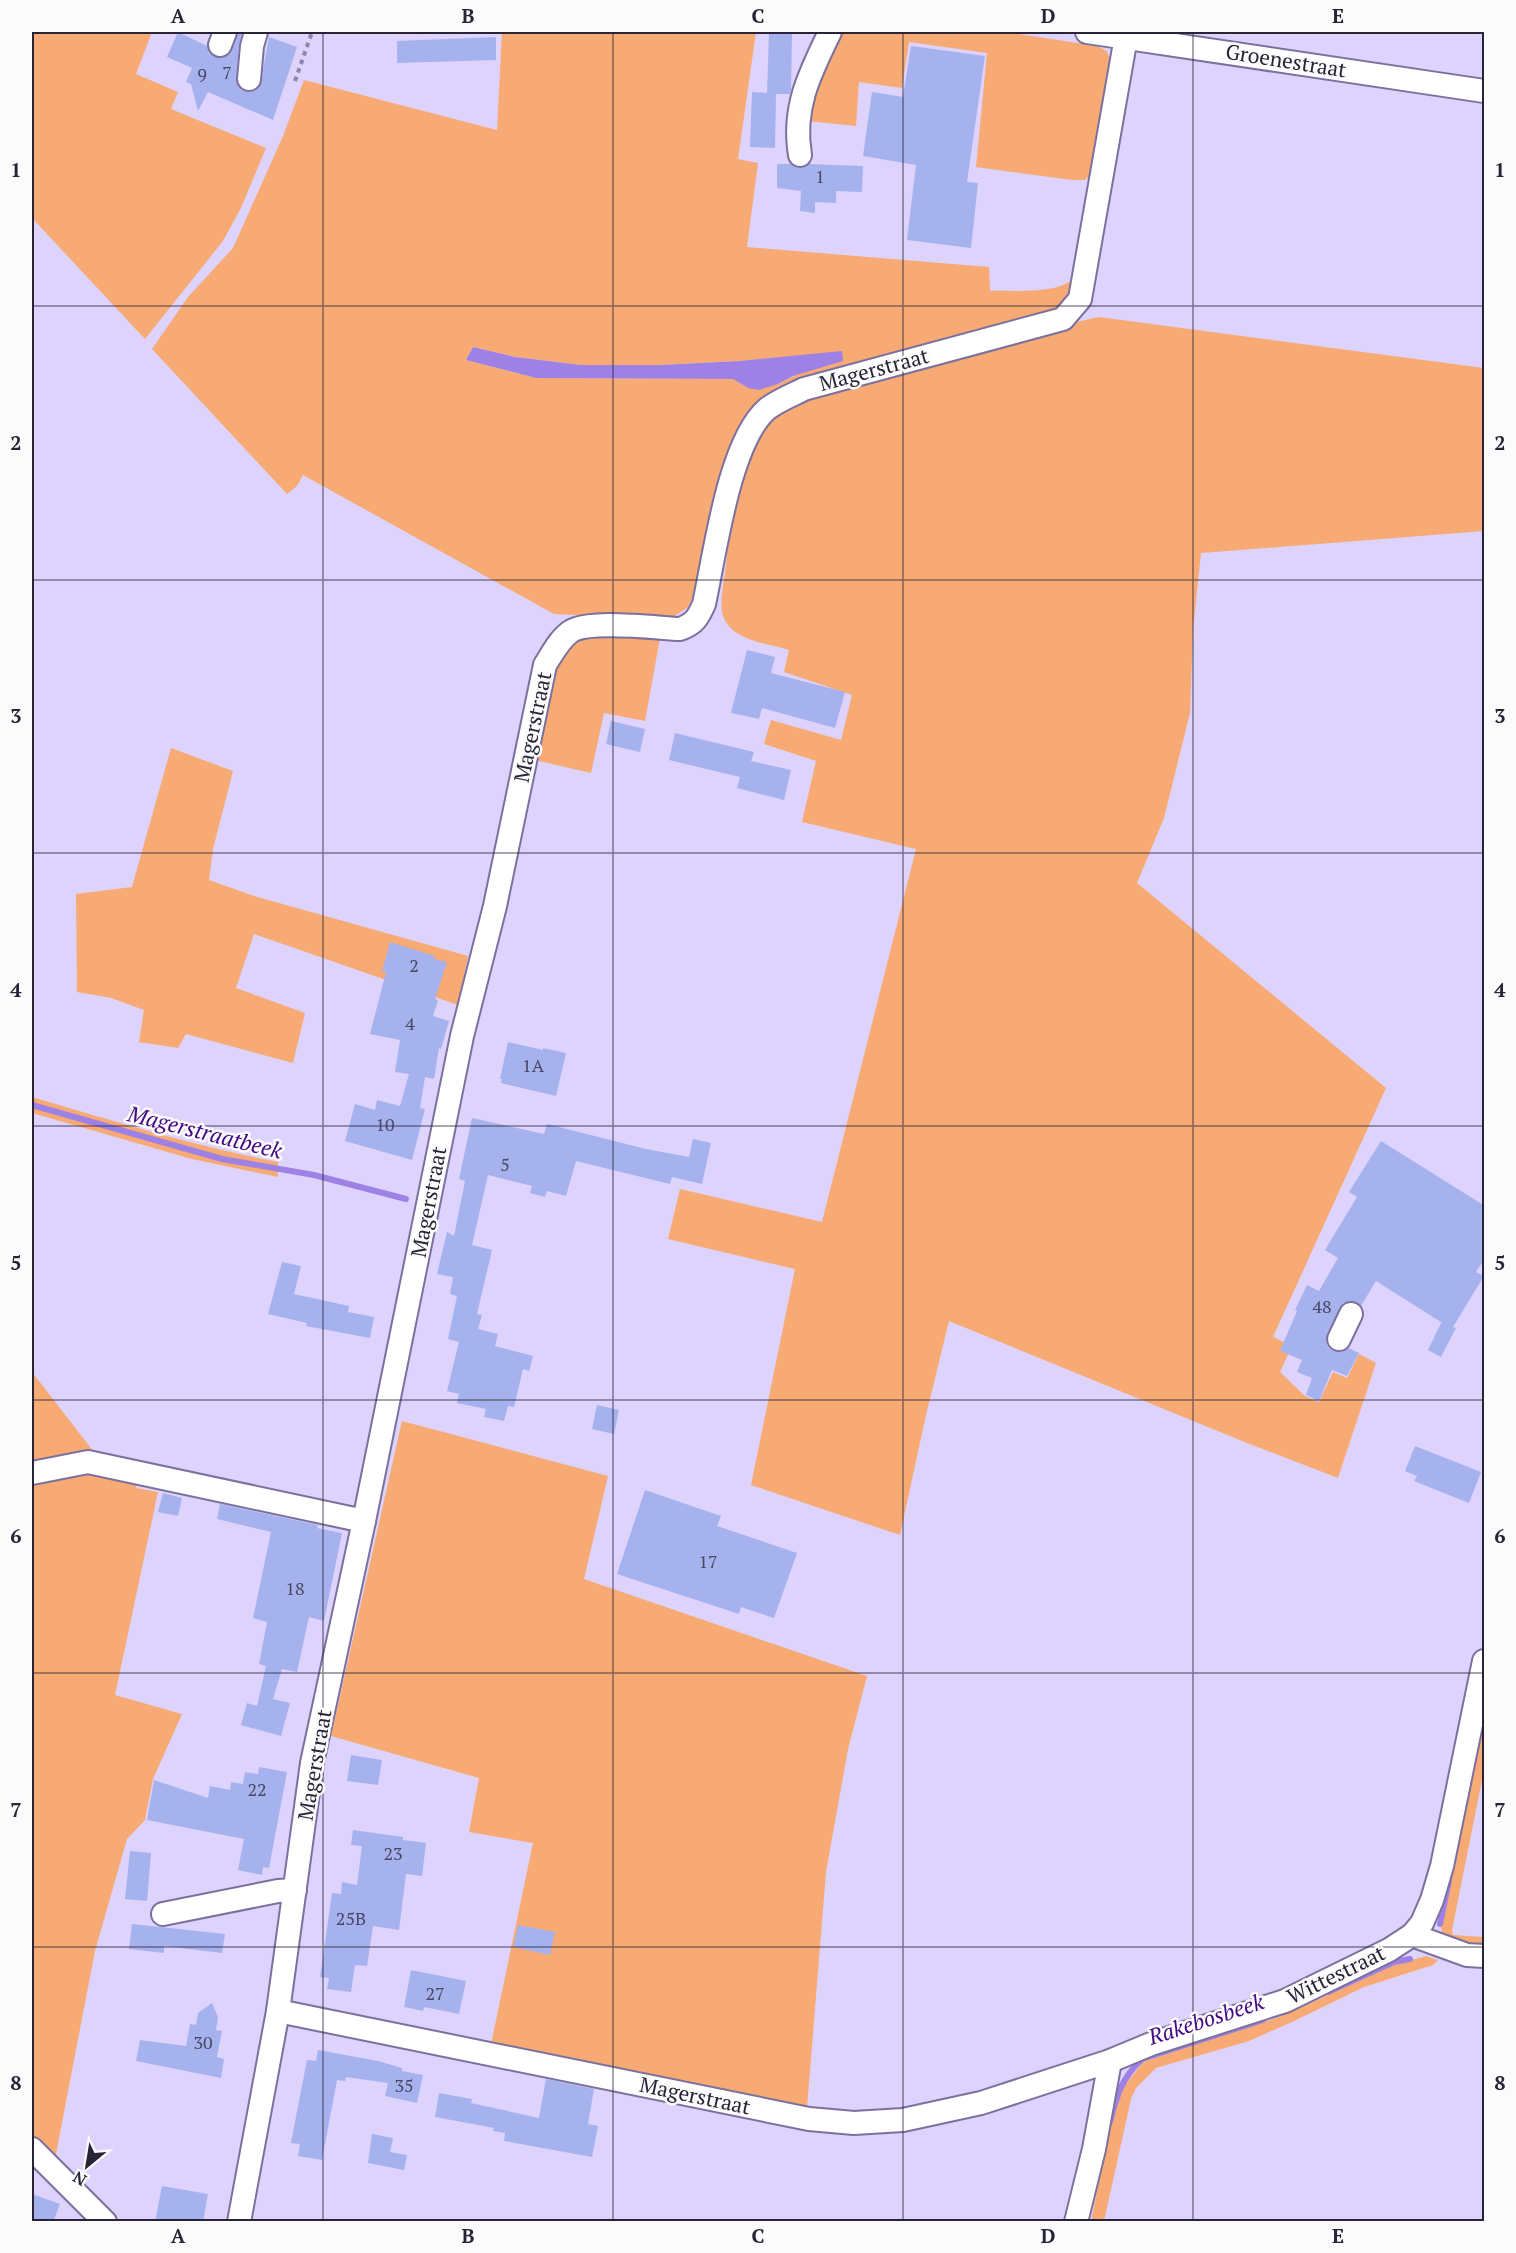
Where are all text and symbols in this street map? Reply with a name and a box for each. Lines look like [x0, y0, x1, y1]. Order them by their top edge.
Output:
text: A [171, 2, 186, 29]
text: B [462, 2, 475, 29]
text: C [751, 2, 765, 29]
text: D [1041, 2, 1055, 29]
text: E [1332, 2, 1344, 29]
street label: Groenestraat [1224, 37, 1349, 83]
house number: 7 [222, 60, 232, 84]
house number: 9 [197, 62, 207, 86]
text: 1 [10, 156, 22, 183]
text: 1 [1494, 156, 1506, 183]
house number: 1 [815, 164, 825, 188]
street label: Magerstraat [816, 341, 932, 397]
text: 2 [10, 429, 22, 456]
text: 2 [1494, 429, 1506, 456]
street label: Magerstraat [507, 669, 557, 785]
text: 3 [10, 702, 22, 729]
text: 3 [1494, 702, 1506, 729]
house number: 2 [409, 953, 419, 977]
text: 4 [10, 976, 22, 1003]
text: 4 [1494, 976, 1506, 1003]
house number: 4 [405, 1011, 415, 1035]
house number: 1A [522, 1053, 545, 1077]
water label: Magerstraatbeek [124, 1098, 286, 1165]
house number: 10 [375, 1112, 395, 1136]
street label: Magerstraat [404, 1144, 453, 1260]
house number: 5 [500, 1152, 510, 1176]
text: 5 [10, 1249, 22, 1276]
text: 5 [1494, 1249, 1506, 1276]
house number: 48 [1312, 1294, 1332, 1318]
text: 6 [10, 1522, 22, 1549]
text: 6 [1494, 1522, 1506, 1549]
house number: 17 [698, 1549, 718, 1573]
house number: 18 [285, 1576, 305, 1600]
street label: Magerstraat [290, 1707, 338, 1823]
house number: 22 [247, 1777, 267, 1801]
text: 7 [10, 1796, 22, 1823]
text: 7 [1494, 1796, 1506, 1823]
house number: 23 [383, 1841, 403, 1865]
house number: 25B [336, 1906, 366, 1930]
street label: Wittestraat [1282, 1938, 1390, 2010]
house number: 27 [425, 1981, 445, 2005]
water label: Rakebosbeek [1143, 1986, 1268, 2051]
house number: 30 [193, 2030, 213, 2054]
text: 8 [10, 2069, 22, 2096]
text: 8 [1494, 2069, 1506, 2096]
street label: Magerstraat [637, 2070, 753, 2120]
house number: 35 [394, 2073, 414, 2097]
north arrow [57, 2136, 117, 2196]
text: N [69, 2166, 90, 2192]
text: A [171, 2222, 186, 2249]
text: B [462, 2222, 475, 2249]
text: C [751, 2222, 765, 2249]
text: D [1041, 2222, 1055, 2249]
text: E [1332, 2222, 1344, 2249]

